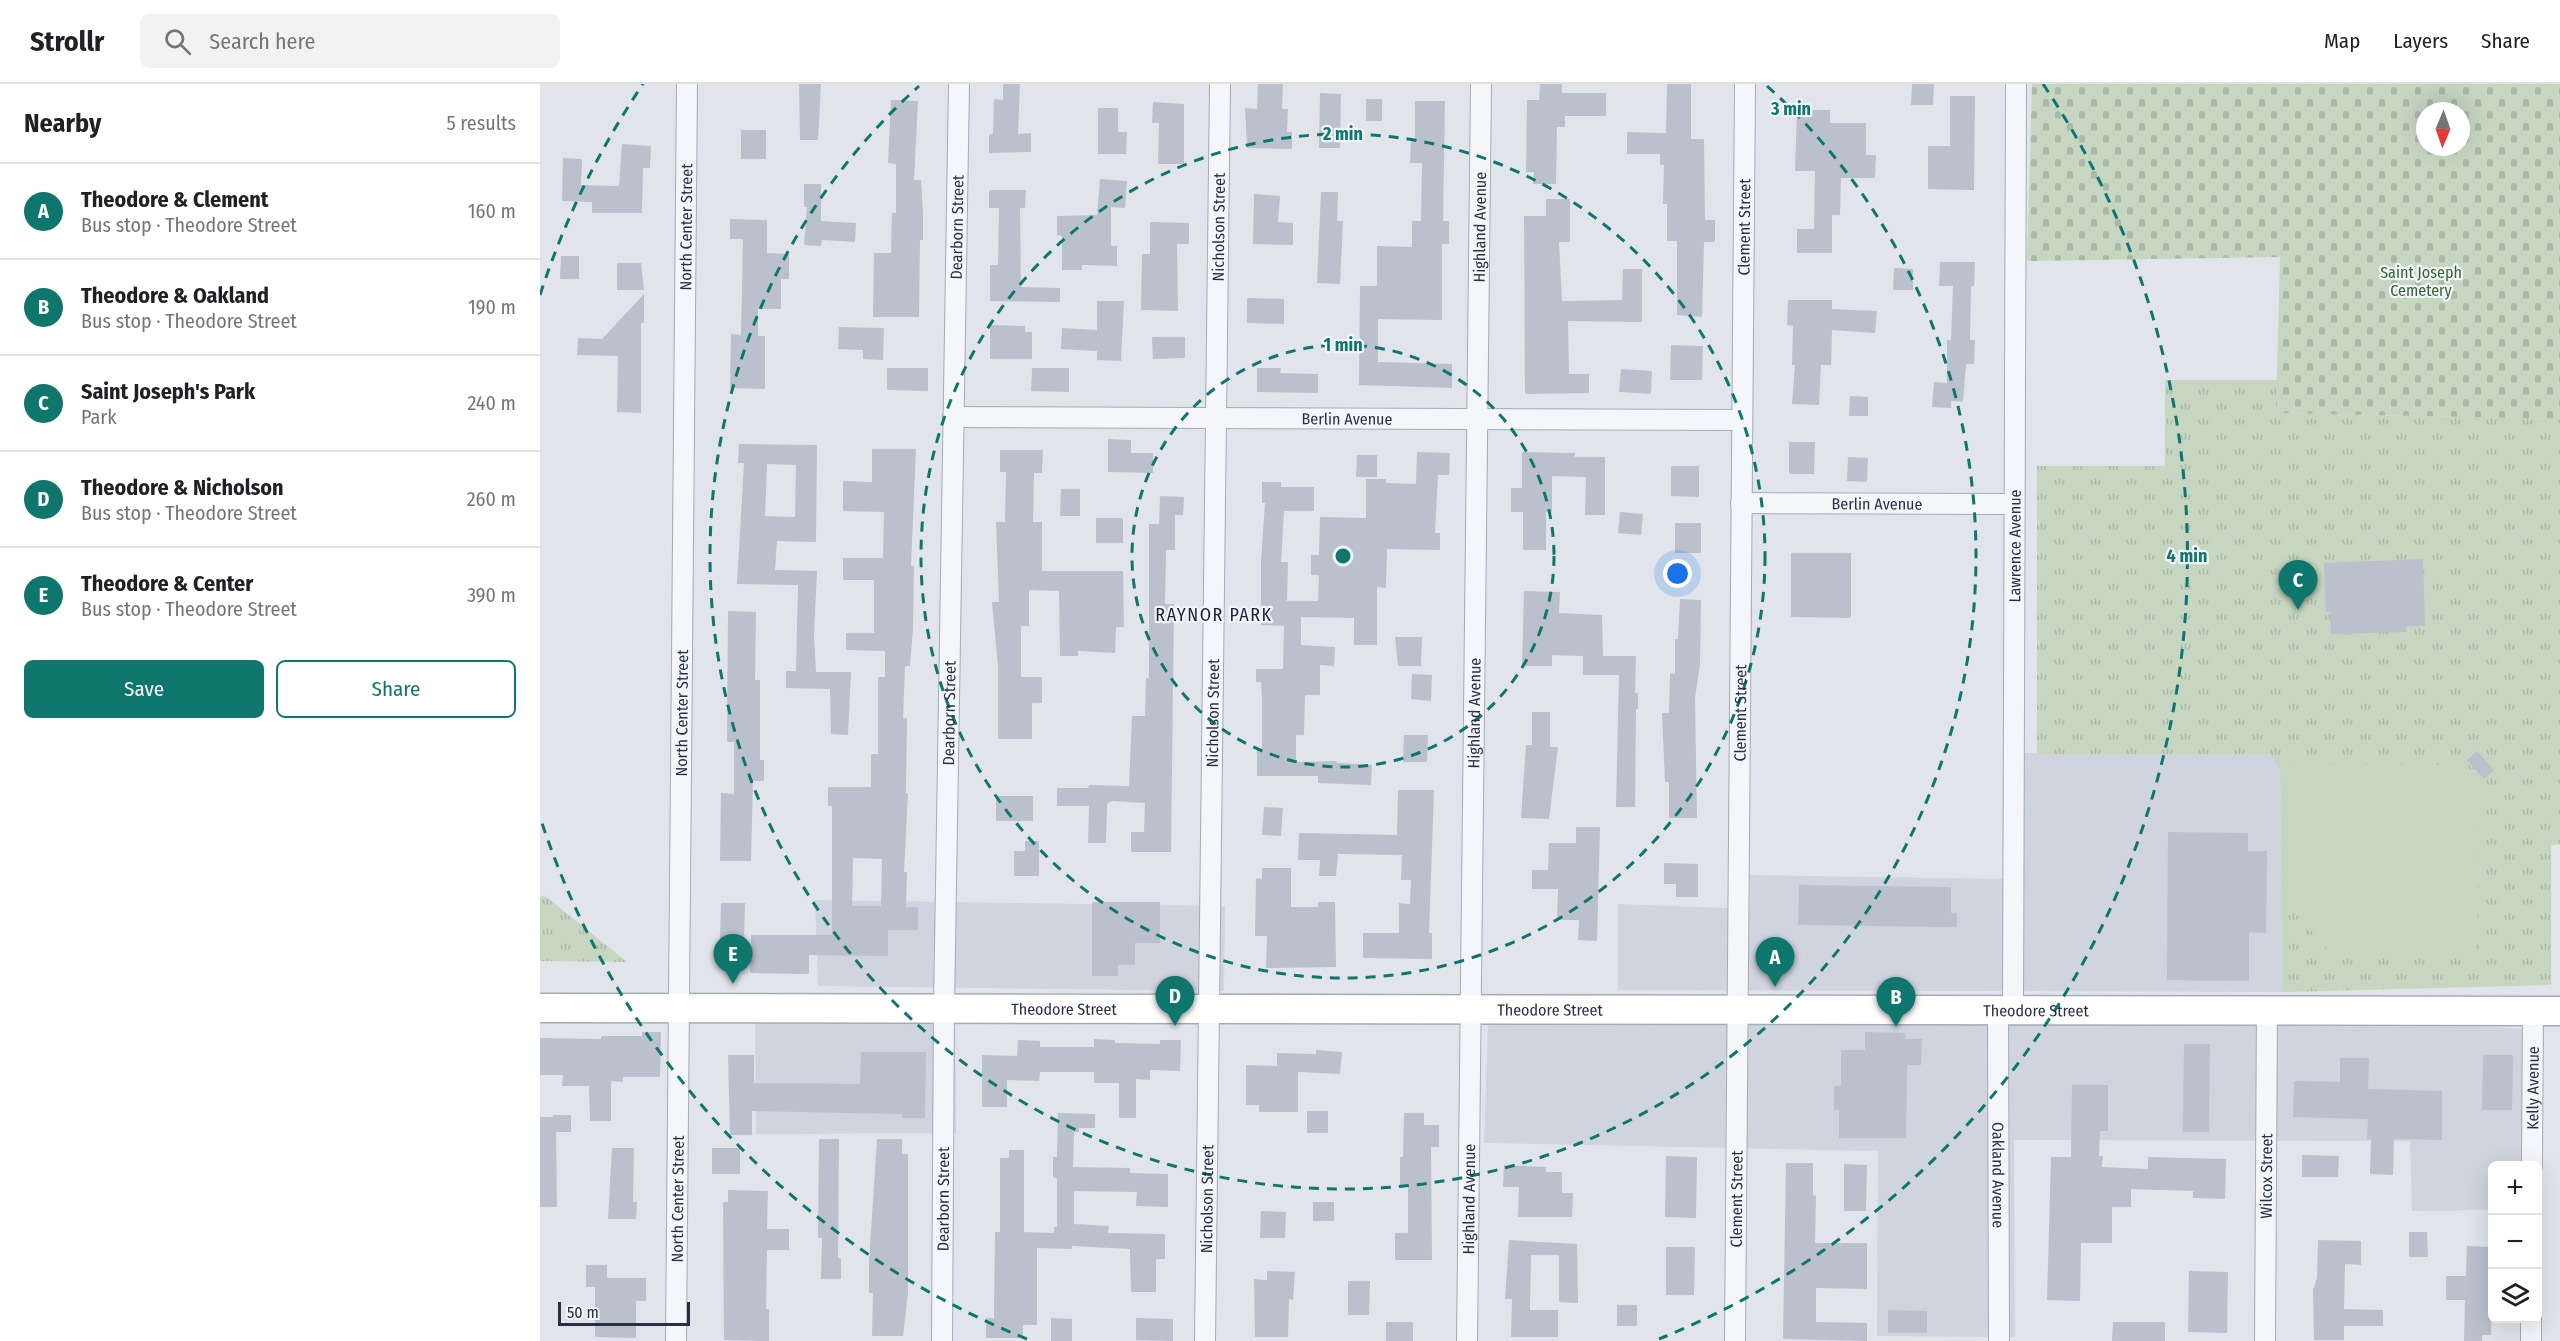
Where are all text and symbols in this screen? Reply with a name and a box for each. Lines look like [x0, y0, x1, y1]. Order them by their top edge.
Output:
search box [140, 14, 560, 68]
text: Strollr [30, 25, 104, 58]
icon: search [161, 25, 194, 58]
text: Search here [209, 28, 315, 55]
text: Map [2324, 28, 2360, 54]
text: Layers [2393, 28, 2448, 54]
text: Share [2481, 28, 2530, 54]
text: 3 min [1770, 98, 1811, 120]
north arrow [2416, 102, 2470, 156]
text: Nearby [24, 108, 101, 139]
text: 5 results [446, 111, 516, 135]
text: 2 min [1322, 123, 1363, 145]
street label: North Center Street [676, 163, 696, 291]
street label: Nicholson Street [1208, 172, 1228, 281]
street label: Highland Avenue [1469, 172, 1490, 282]
street label: Dearborn Street [946, 174, 967, 280]
street label: Clement Street [1734, 178, 1754, 276]
text: Theodore & Clement [81, 186, 269, 213]
text: A [38, 199, 49, 223]
text: 160 m [468, 199, 516, 223]
text: Bus stop · Theodore Street [81, 213, 297, 237]
park label: Saint Joseph Cemetery [2380, 263, 2462, 300]
text: Theodore & Oakland [81, 282, 269, 309]
text: B [38, 295, 49, 319]
text: 190 m [468, 295, 516, 319]
text: Bus stop · Theodore Street [81, 309, 297, 333]
text: 1 min [1323, 334, 1363, 356]
text: Saint Joseph's Park [81, 378, 255, 405]
text: C [38, 391, 49, 415]
text: 240 m [467, 391, 516, 415]
text: Park [81, 405, 117, 429]
street label: Berlin Avenue [1302, 409, 1393, 428]
text: Theodore & Nicholson [81, 474, 284, 501]
text: D [38, 487, 49, 511]
text: 260 m [467, 487, 516, 511]
street label: Lawrence Avenue [2005, 489, 2024, 603]
street label: Berlin Avenue [1832, 494, 1923, 513]
text: Bus stop · Theodore Street [81, 501, 297, 525]
text: 4 min [2167, 545, 2207, 567]
centre of rings [1333, 546, 1353, 566]
your location [1663, 559, 1692, 588]
pin: C [2278, 560, 2318, 610]
text: Theodore & Center [81, 570, 253, 597]
text: E [39, 583, 48, 607]
text: 390 m [467, 583, 516, 607]
text: Bus stop · Theodore Street [81, 597, 297, 621]
district label: RAYNOR PARK [1155, 604, 1273, 626]
street label: North Center Street [671, 649, 692, 777]
street label: Nicholson Street [1202, 658, 1223, 767]
street label: Highland Avenue [1464, 658, 1484, 768]
button: Save [24, 660, 264, 718]
button: Share [276, 660, 516, 718]
street label: Dearborn Street [938, 660, 959, 765]
street label: Clement Street [1730, 664, 1750, 762]
pin: E [714, 934, 752, 984]
pin: A [1756, 938, 1794, 987]
pin: D [1156, 976, 1194, 1026]
pin: B [1876, 978, 1916, 1027]
street label: Theodore Street [1011, 999, 1117, 1018]
street label: Theodore Street [1497, 1000, 1603, 1019]
street label: Theodore Street [1983, 1001, 2089, 1020]
street label: Kelly Avenue [2523, 1046, 2542, 1130]
street label: Oakland Avenue [1989, 1122, 2008, 1228]
street label: Wilcox Street [2256, 1133, 2276, 1219]
street label: North Center Street [667, 1135, 687, 1263]
street label: Nicholson Street [1197, 1144, 1217, 1253]
street label: Highland Avenue [1458, 1144, 1479, 1254]
street label: Dearborn Street [933, 1146, 953, 1251]
street label: Clement Street [1726, 1150, 1746, 1248]
map controls [2488, 1161, 2542, 1323]
button: + [2488, 1161, 2542, 1215]
button: − [2488, 1215, 2542, 1269]
button: layers [2488, 1269, 2542, 1323]
scale bar [558, 1299, 690, 1326]
text: 50 m [567, 1303, 599, 1322]

